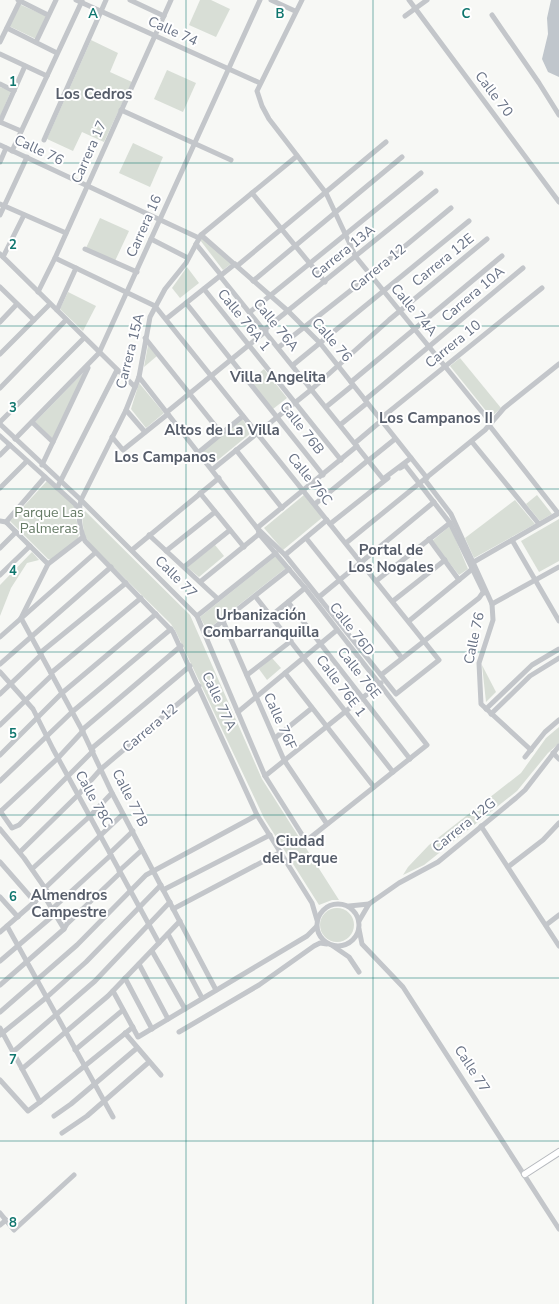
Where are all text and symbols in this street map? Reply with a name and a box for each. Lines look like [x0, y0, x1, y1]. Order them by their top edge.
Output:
text: A [88, 5, 98, 23]
text: B [276, 5, 285, 23]
text: C [462, 5, 471, 23]
street label: Calle 74 [145, 12, 201, 50]
street label: Calle 70 [471, 67, 517, 121]
text: 1 [9, 73, 17, 91]
district label: Los Cedros [56, 84, 132, 104]
street label: Carrera 17 [67, 118, 111, 186]
street label: Calle 76 [11, 130, 67, 170]
street label: Carrera 16 [122, 192, 166, 260]
street label: Carrera 13A [307, 220, 379, 284]
street label: Carrera 12E [408, 229, 478, 291]
text: 2 [9, 236, 17, 254]
street label: Carrera 12 [346, 240, 410, 296]
street label: Carrera 10A [437, 262, 509, 326]
street label: Calle 74A [387, 280, 441, 340]
street label: Calle 76A 1 [213, 285, 275, 355]
street label: Calle 76A [249, 295, 303, 355]
street label: Carrera 15A [111, 311, 149, 391]
street label: Calle 76 [308, 314, 356, 366]
street label: Carrera 10 [421, 316, 485, 372]
district label: Villa Angelita [229, 367, 326, 387]
street label: Calle 76B [275, 398, 329, 458]
text: 3 [9, 399, 17, 417]
district label: Los Campanos II [379, 408, 493, 428]
district label: Altos de La Villa [164, 420, 280, 440]
district label: Los Campanos [114, 447, 216, 467]
street label: Calle 76C [283, 449, 337, 509]
park label: Parque Las Palmeras [14, 503, 84, 538]
district label: Portal de Los Nogales [348, 540, 434, 577]
street label: Calle 77 [151, 552, 201, 602]
text: 4 [9, 562, 17, 580]
street label: Calle 76D [325, 598, 379, 660]
district label: Urbanización Combarranquilla [203, 605, 319, 642]
street label: Calle 76 [459, 610, 489, 666]
street label: Calle 76E [333, 643, 385, 703]
street label: Calle 76E 1 [311, 651, 371, 721]
street label: Calle 77A [197, 668, 241, 734]
street label: Calle 76F [259, 690, 301, 753]
street label: Carrera 12 [118, 699, 182, 757]
text: 5 [9, 725, 17, 743]
street label: Calle 77B [107, 766, 153, 830]
street label: Calle 78C [71, 767, 117, 831]
street label: Carrera 12G [428, 793, 500, 857]
district label: Ciudad del Parque [262, 831, 338, 868]
district label: Almendros Campestre [31, 885, 107, 922]
text: 6 [9, 888, 17, 906]
street label: Calle 77 [450, 1042, 494, 1096]
text: 7 [9, 1051, 17, 1069]
text: 8 [9, 1214, 17, 1232]

